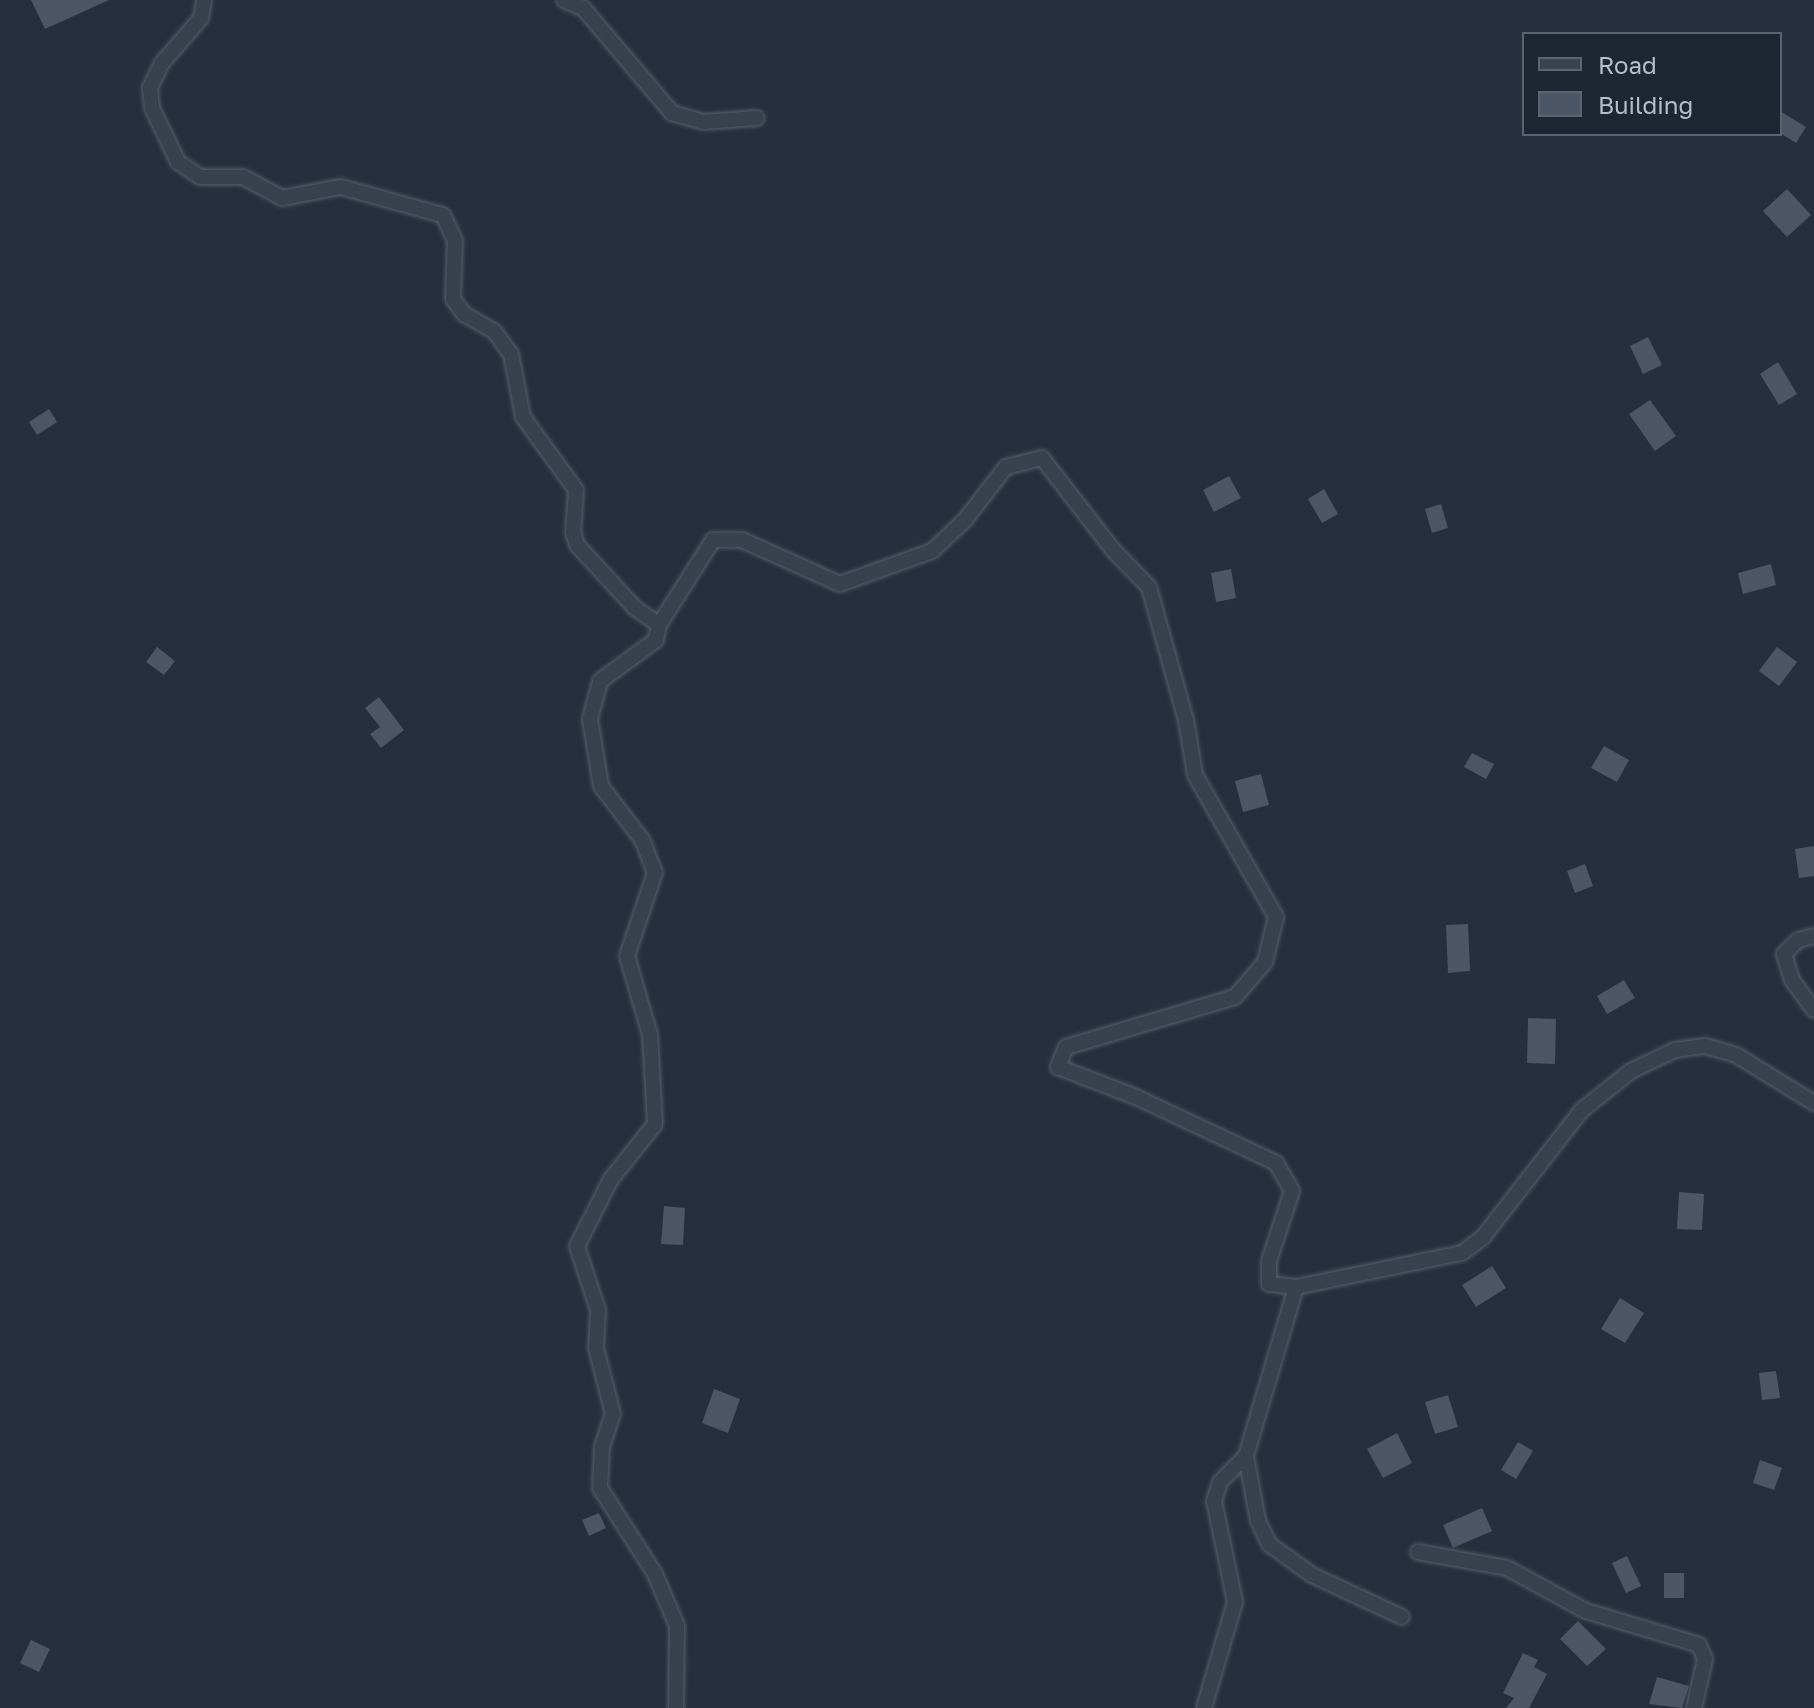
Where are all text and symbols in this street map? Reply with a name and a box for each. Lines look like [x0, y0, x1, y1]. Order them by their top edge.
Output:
legend [1522, 32, 1782, 136]
text: Road [1598, 50, 1657, 79]
text: Building [1598, 90, 1693, 119]

